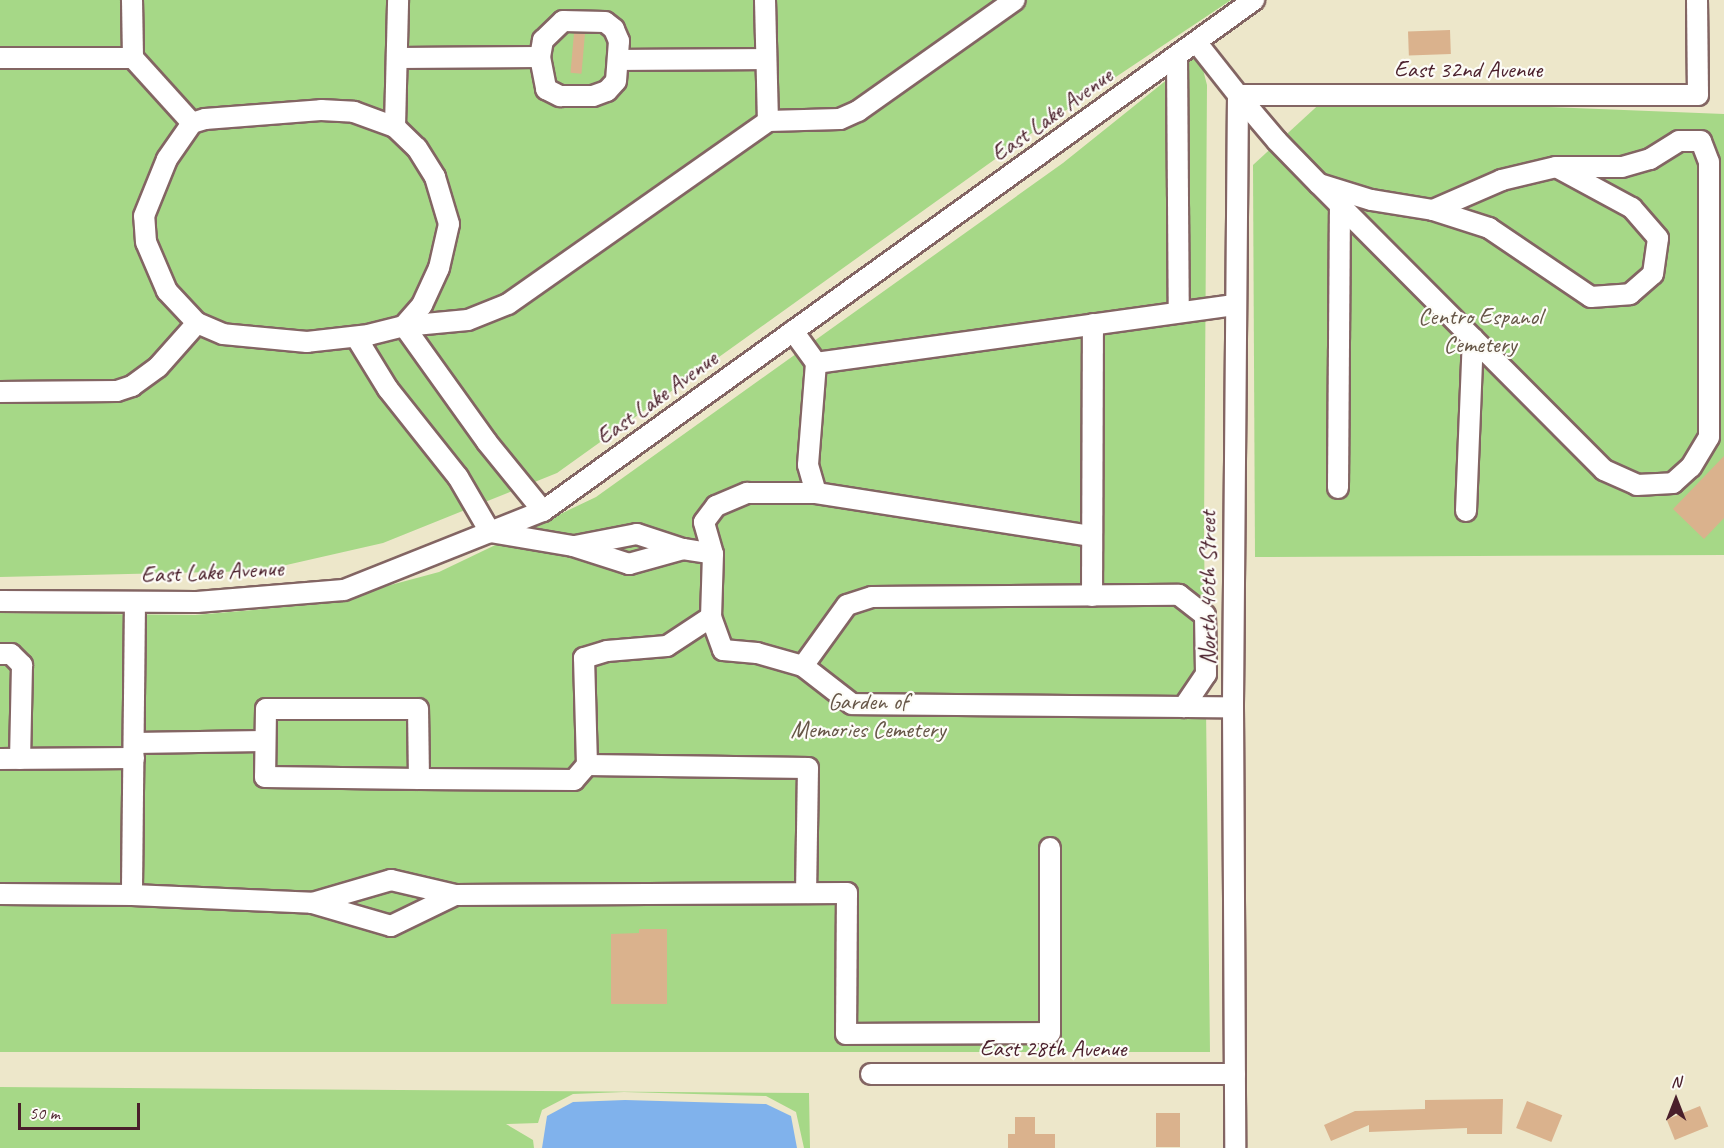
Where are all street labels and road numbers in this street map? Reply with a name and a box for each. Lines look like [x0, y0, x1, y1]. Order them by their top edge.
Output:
street label: East 32nd Avenue [1394, 56, 1542, 84]
street label: East Lake Avenue [986, 61, 1118, 169]
street label: East Lake Avenue [591, 344, 723, 452]
street label: North 46th Street [1194, 511, 1222, 665]
street label: East Lake Avenue [140, 554, 284, 590]
street label: East 28th Avenue [980, 1035, 1126, 1063]

